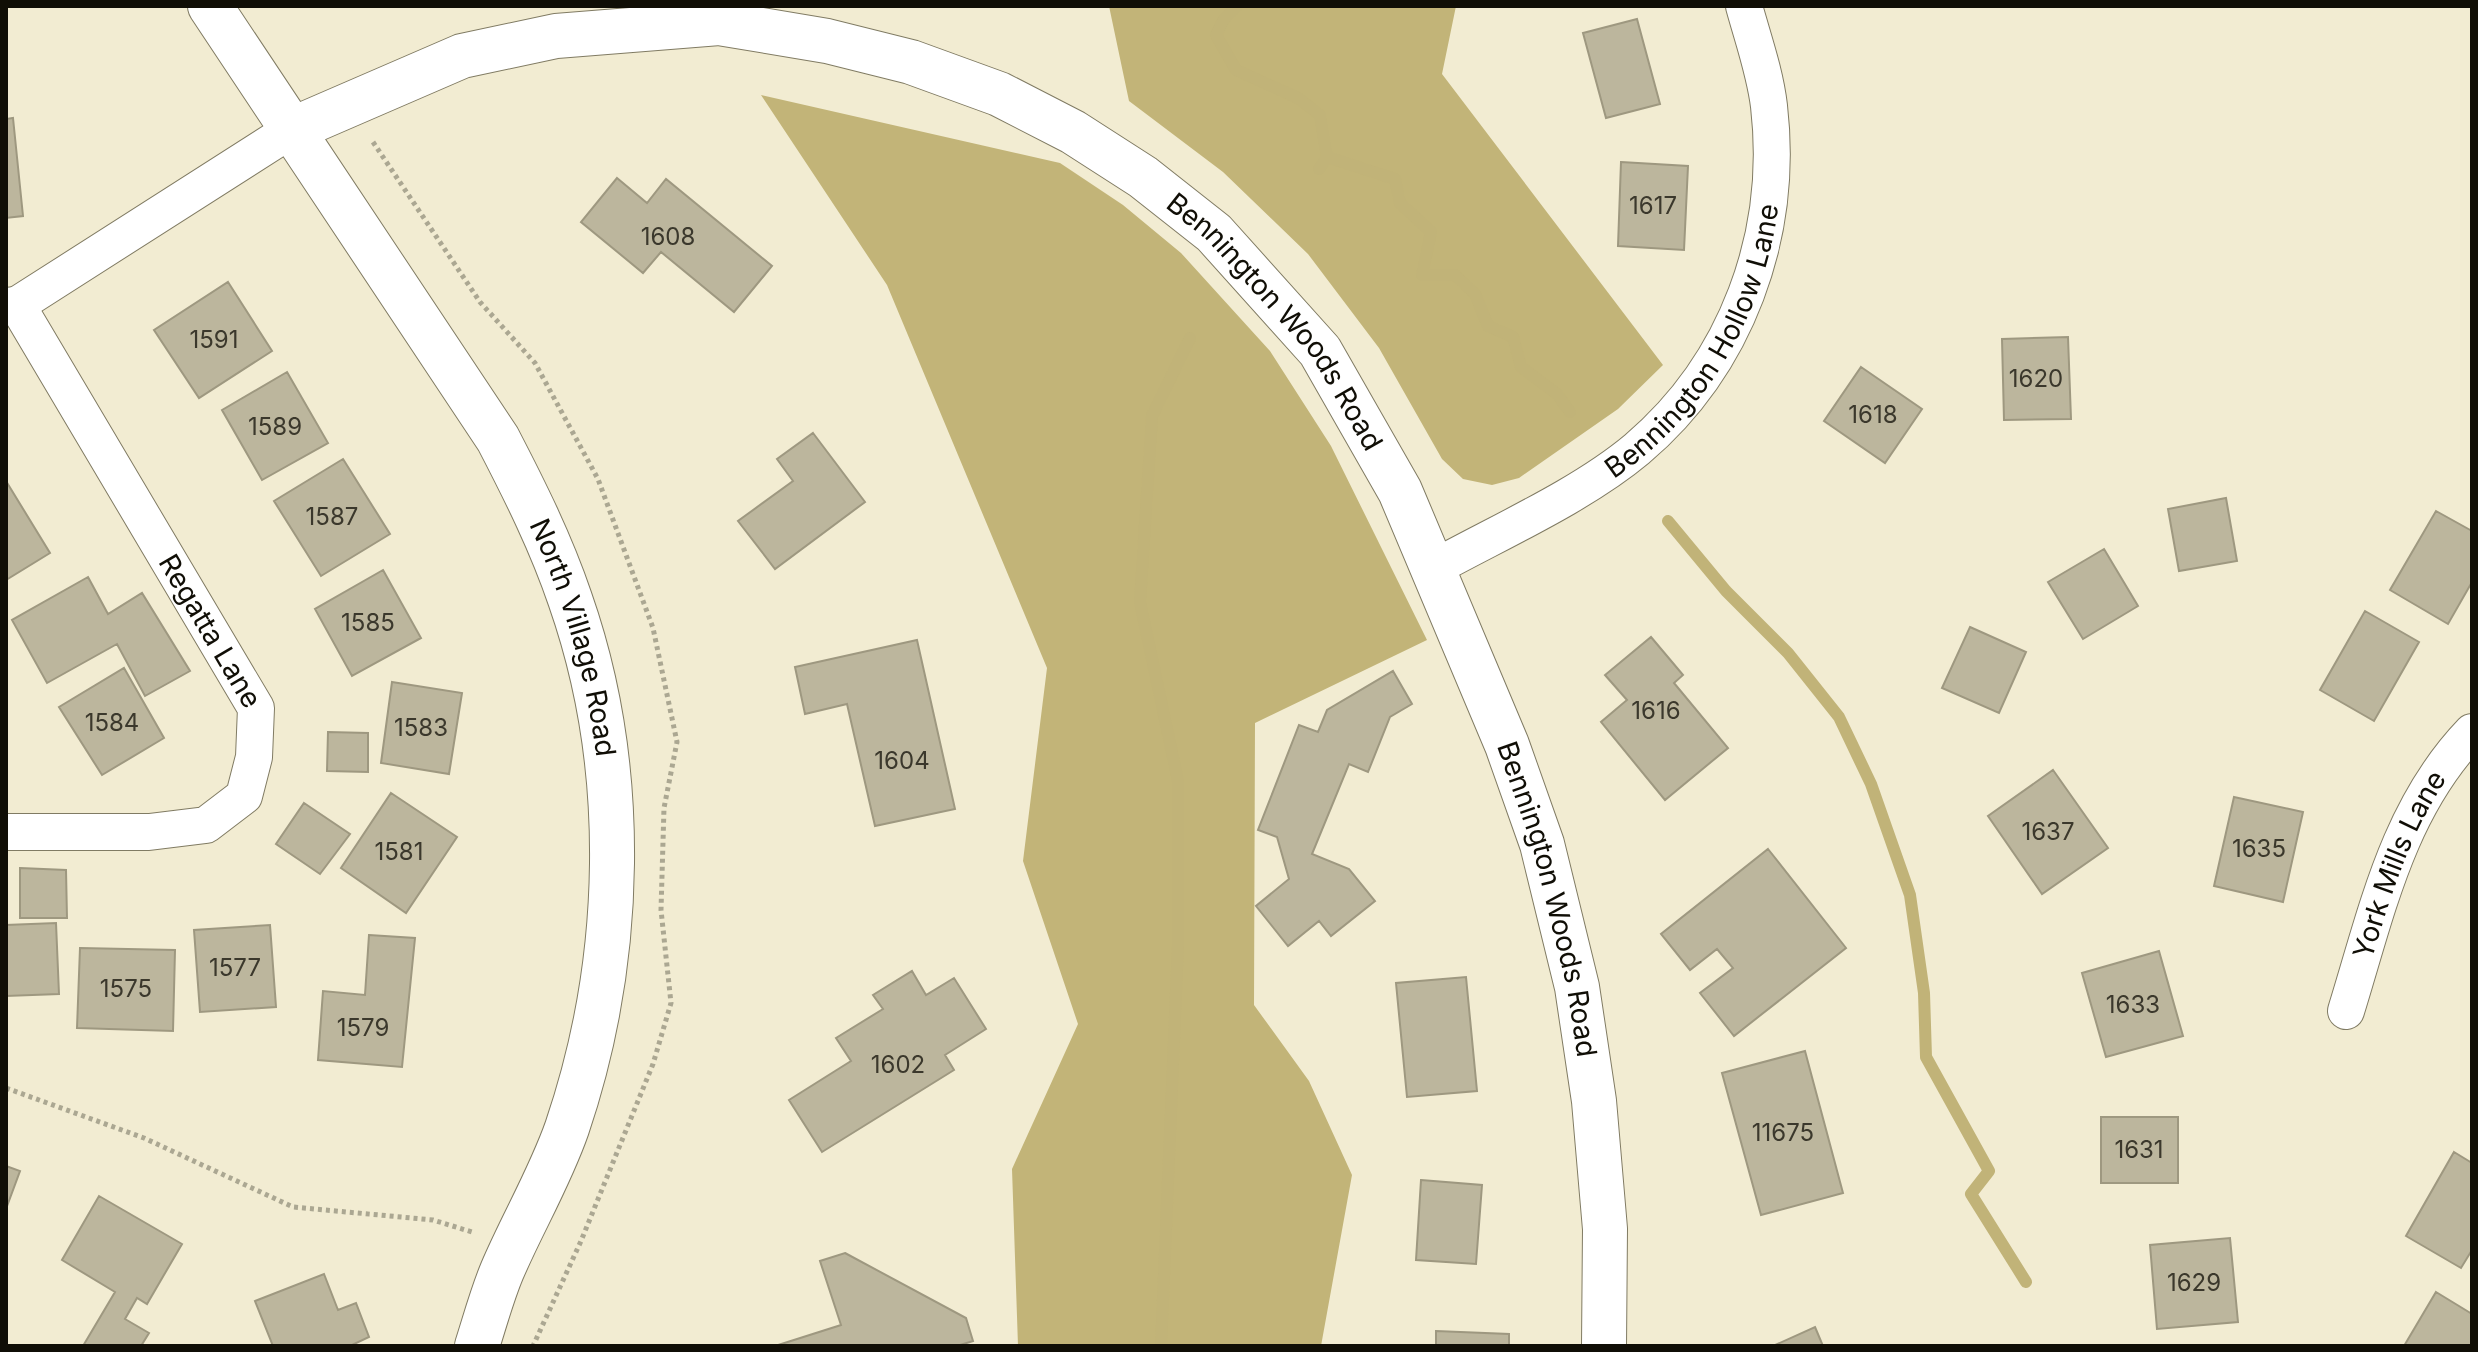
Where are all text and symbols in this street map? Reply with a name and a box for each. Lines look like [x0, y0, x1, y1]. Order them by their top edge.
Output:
street label: Bennington Woods Road [1160, 185, 1390, 456]
house number: 1617 [1629, 191, 1677, 220]
street label: Bennington Hollow Lane [1598, 201, 1785, 485]
house number: 1608 [641, 222, 695, 251]
house number: 1591 [190, 325, 239, 354]
house number: 1620 [2009, 364, 2063, 393]
house number: 1618 [1848, 400, 1898, 429]
house number: 1589 [248, 412, 302, 441]
house number: 1587 [306, 502, 358, 531]
street label: North Village Road [523, 513, 623, 759]
street label: Regatta Lane [152, 548, 269, 714]
house number: 1585 [341, 608, 395, 637]
house number: 1616 [1631, 696, 1681, 725]
house number: 1584 [85, 708, 139, 737]
house number: 1583 [394, 713, 448, 742]
street label: Bennington Woods Road [1490, 737, 1604, 1059]
house number: 1604 [874, 746, 930, 775]
street label: York Mills Lane [2346, 764, 2453, 962]
house number: 1637 [2021, 817, 2075, 846]
house number: 1635 [2232, 834, 2286, 863]
house number: 1581 [375, 837, 423, 866]
house number: 1577 [209, 953, 261, 982]
house number: 1575 [100, 974, 152, 1003]
house number: 1633 [2106, 990, 2160, 1019]
house number: 1579 [337, 1013, 389, 1042]
house number: 1602 [871, 1050, 925, 1079]
house number: 11675 [1752, 1118, 1814, 1147]
house number: 1631 [2114, 1135, 2164, 1164]
house number: 1629 [2167, 1268, 2221, 1297]

